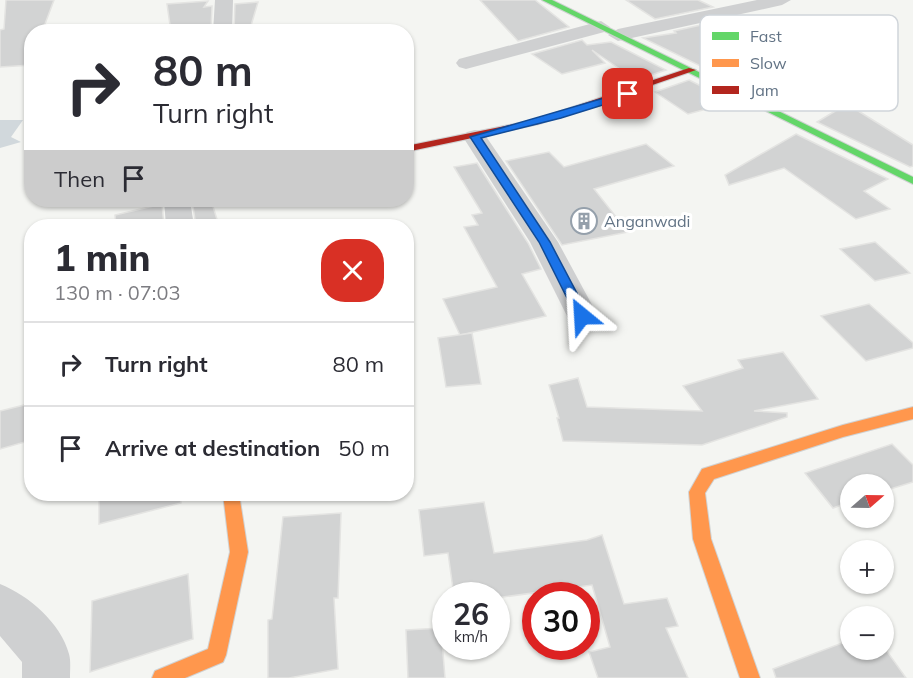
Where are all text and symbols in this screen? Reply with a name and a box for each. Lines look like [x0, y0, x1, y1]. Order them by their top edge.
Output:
legend [700, 15, 898, 111]
text: Fast [750, 26, 782, 46]
text: 80 m [153, 44, 253, 97]
icon: right [54, 48, 132, 126]
text: Slow [750, 53, 787, 73]
pin [602, 68, 653, 119]
icon: arrive [611, 77, 644, 110]
text: Jam [750, 80, 779, 100]
text: Turn right [153, 96, 273, 130]
icon: arrive [117, 162, 150, 195]
text: Then [54, 165, 105, 193]
building icon: Anganwadi [569, 206, 599, 236]
place label: Anganwadi [604, 211, 690, 231]
text: 1 min [54, 235, 150, 280]
button: close [321, 239, 384, 302]
text: 130 m · 07:03 [54, 280, 180, 305]
position arrow [550, 284, 614, 348]
icon: right [54, 348, 87, 381]
text: Turn right [105, 350, 208, 378]
text: 80 m [333, 350, 384, 378]
icon: arrive [54, 432, 87, 465]
text: Arrive at destination [105, 434, 320, 462]
text: 50 m [338, 434, 390, 462]
north arrow [840, 474, 894, 528]
map controls [840, 474, 894, 660]
button: + [840, 540, 894, 594]
speed limit sign: 30 [522, 582, 600, 660]
text: 26 [453, 595, 489, 633]
button: − [840, 606, 894, 660]
text: km/h [454, 627, 488, 646]

